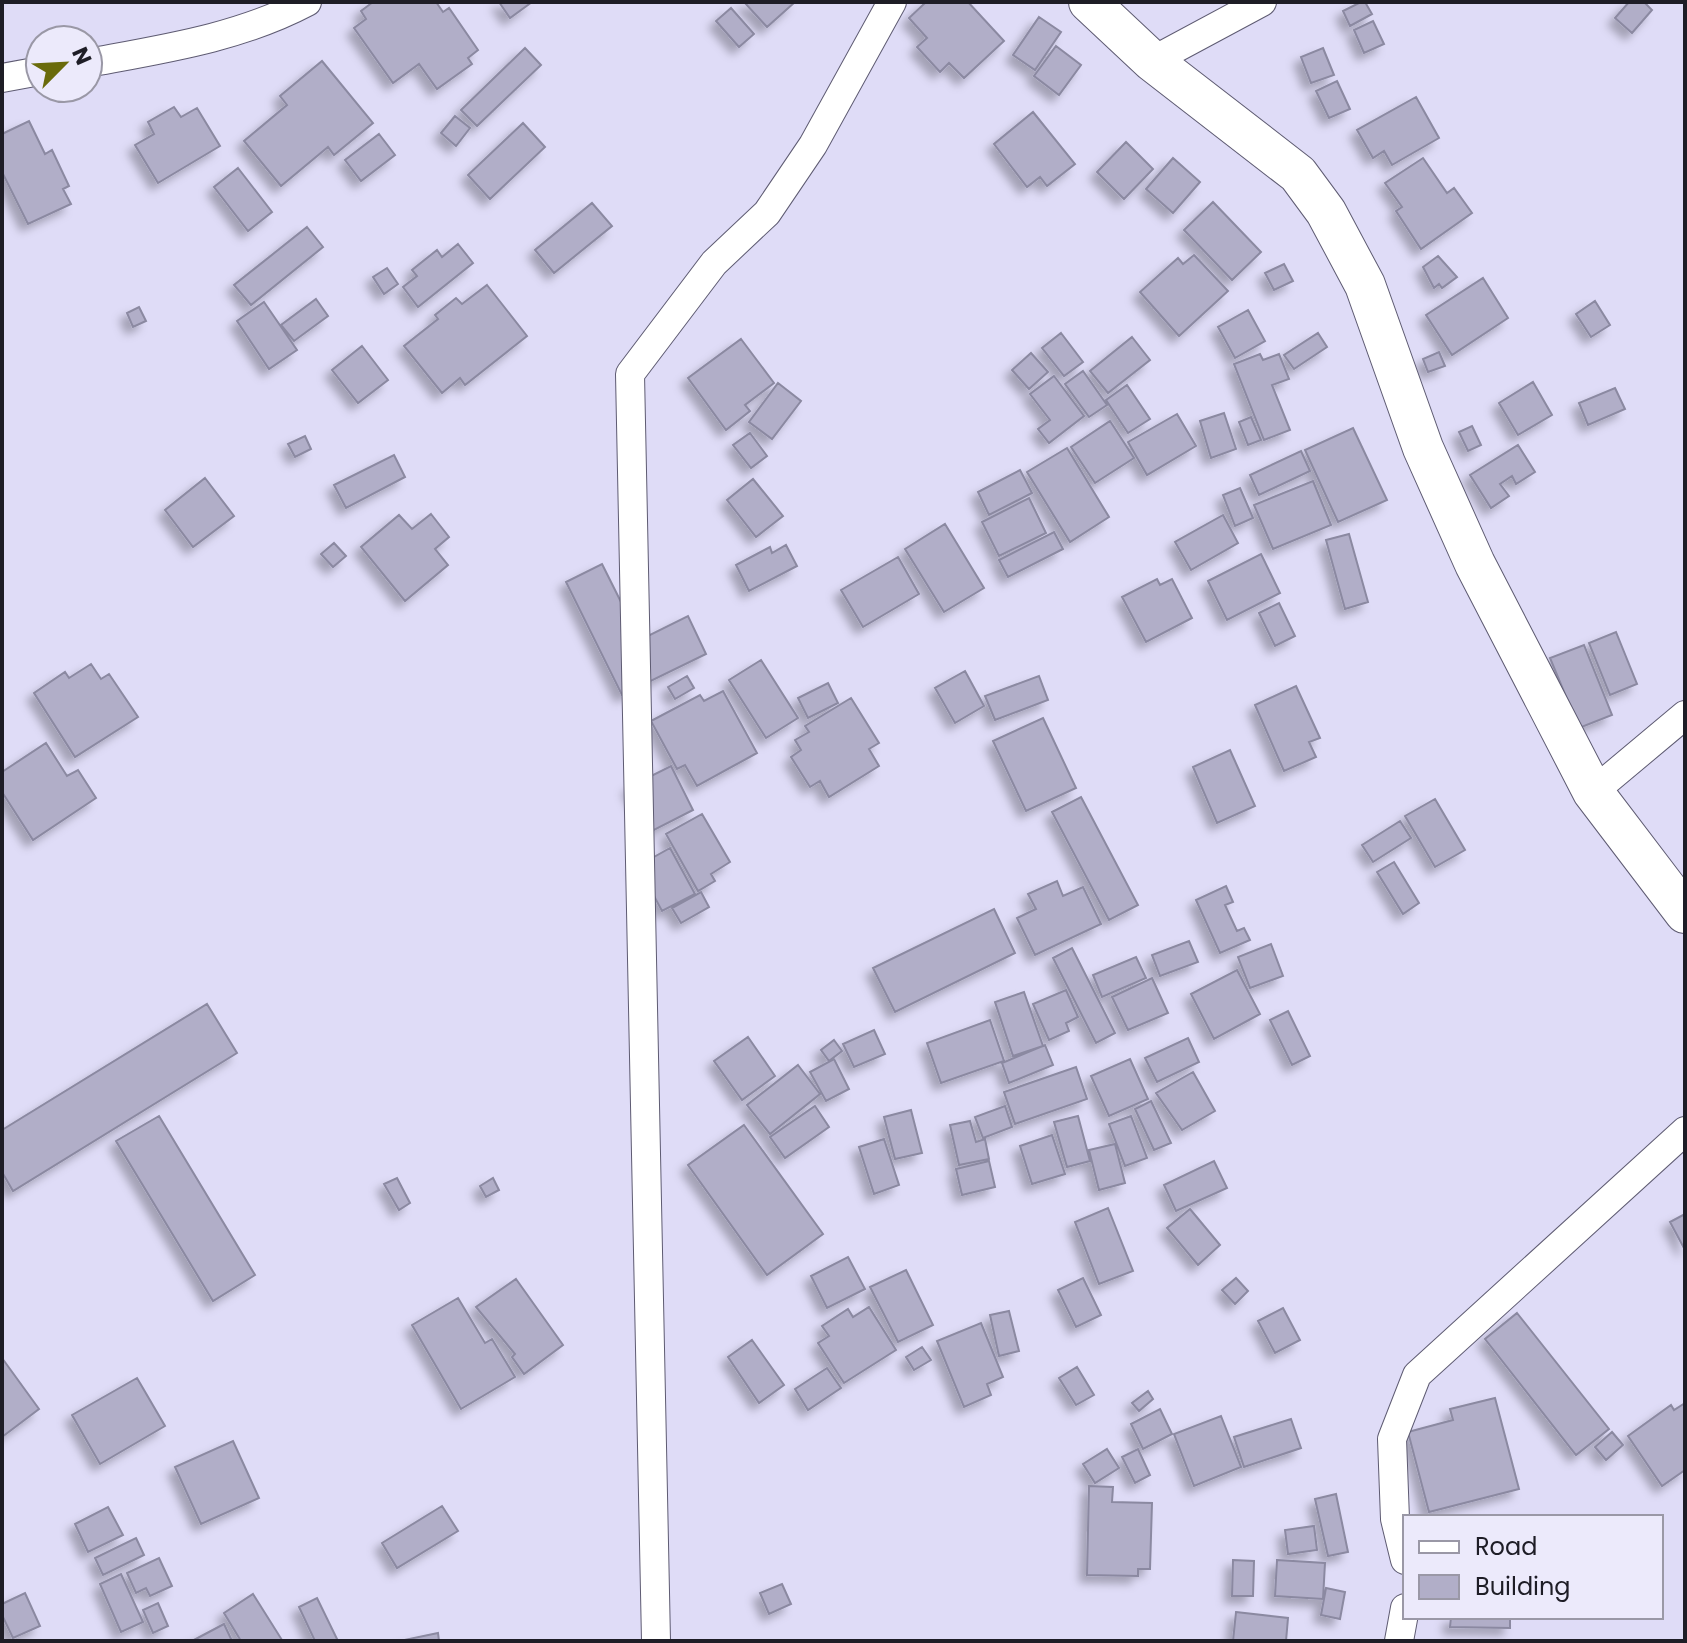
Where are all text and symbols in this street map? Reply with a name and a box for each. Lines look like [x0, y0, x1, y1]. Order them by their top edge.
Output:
north arrow [24, 24, 104, 104]
text: N [64, 42, 99, 70]
legend [1403, 1515, 1663, 1619]
text: Road [1475, 1530, 1537, 1563]
text: Building [1475, 1570, 1571, 1603]

